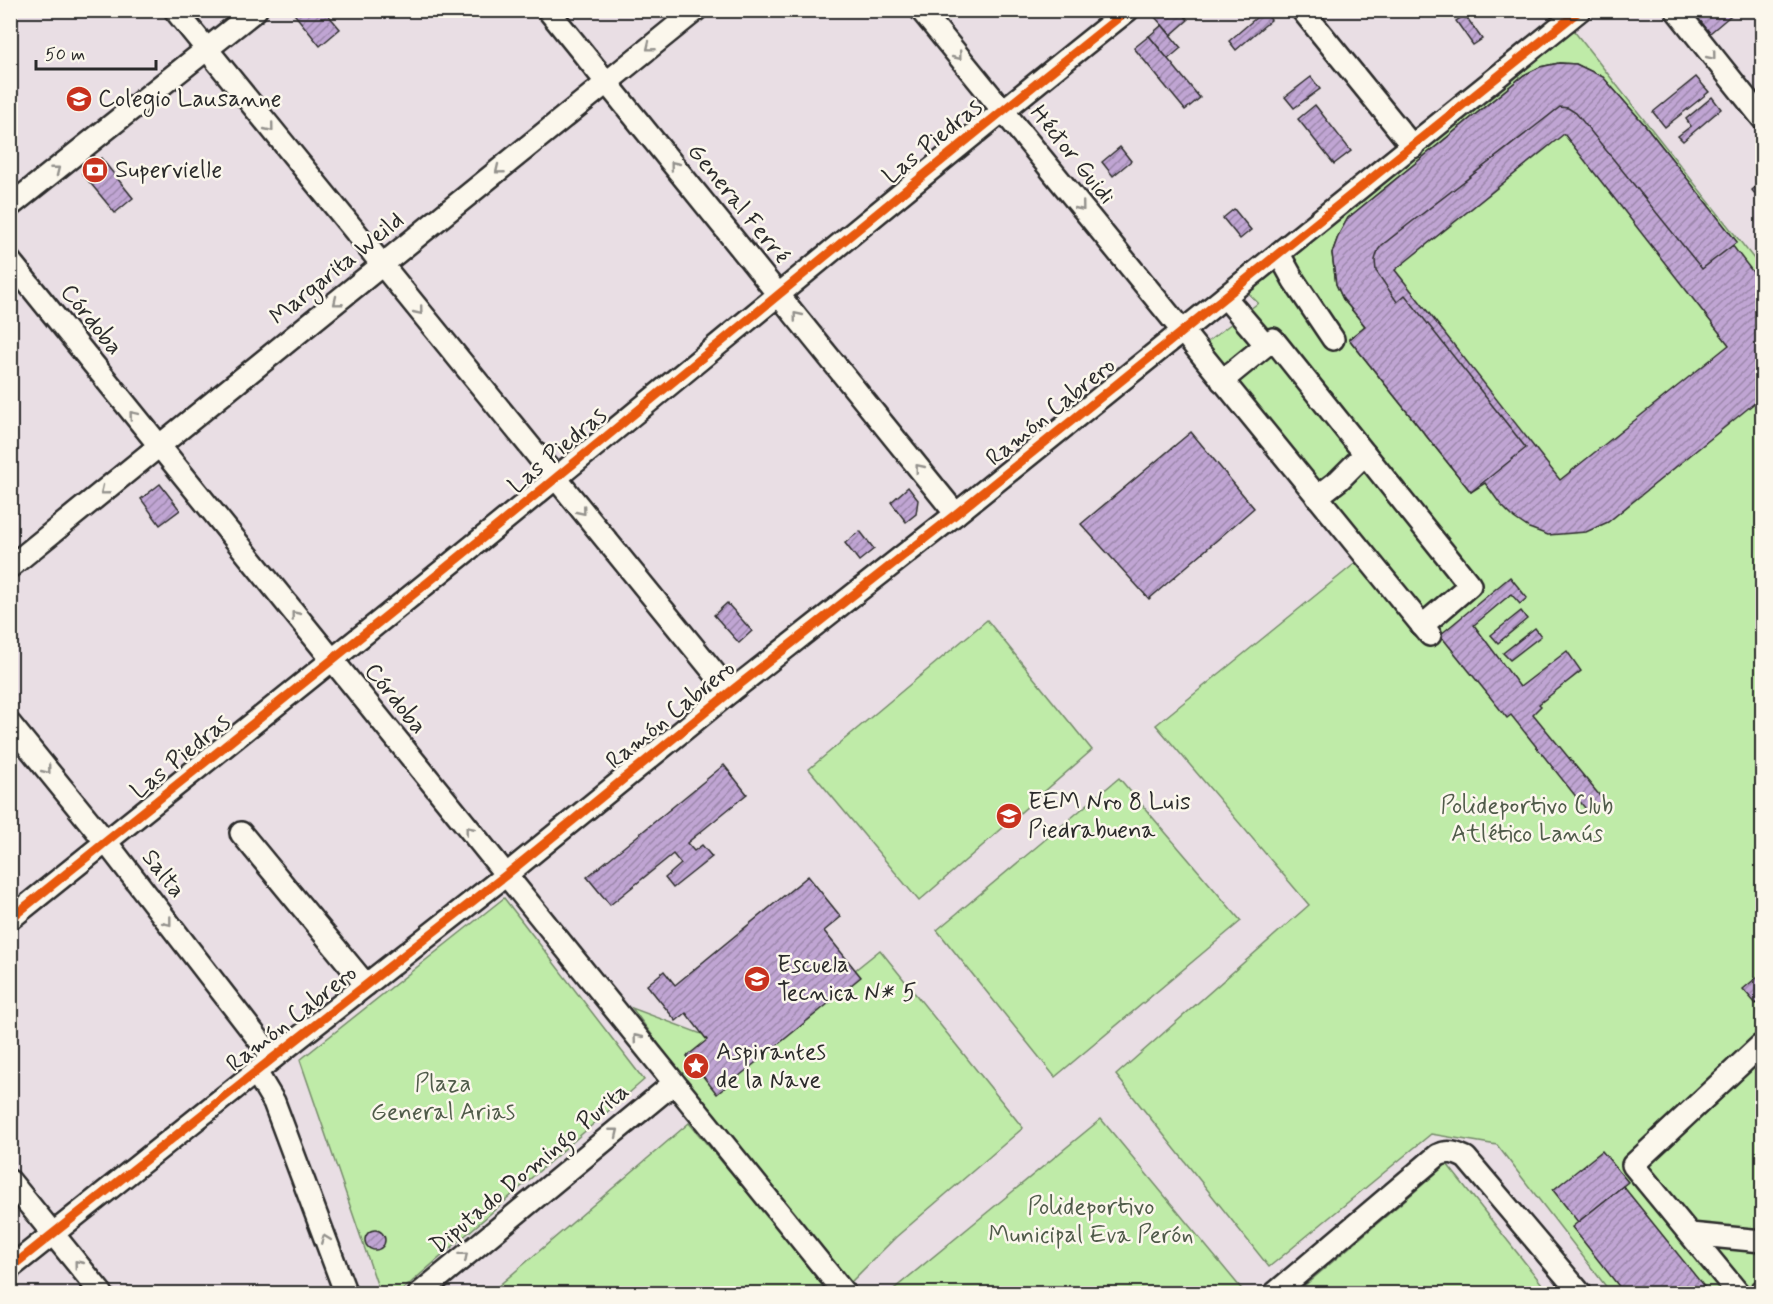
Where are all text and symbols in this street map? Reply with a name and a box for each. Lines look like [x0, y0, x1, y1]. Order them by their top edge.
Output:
scale bar [36, 33, 156, 71]
one-way arrow [646, 40, 657, 51]
text: 50 m [45, 43, 85, 67]
one-way arrow [951, 49, 962, 60]
one-way arrow [1705, 49, 1716, 60]
school or university icon: Colegio Lausanne [64, 84, 94, 114]
place label: Colegio Lausanne [98, 84, 282, 117]
street label: Las Piedras [877, 92, 989, 192]
street label: Héctor Guidi [1022, 99, 1122, 211]
one-way arrow [263, 121, 274, 132]
street label: General Ferré [680, 137, 796, 271]
bank icon: Supervielle [80, 155, 110, 185]
place label: Supervielle [115, 155, 222, 186]
one-way arrow [670, 161, 681, 172]
one-way arrow [495, 163, 506, 174]
one-way arrow [50, 167, 61, 178]
one-way arrow [1074, 200, 1085, 211]
street label: Margarita Weild [264, 205, 412, 334]
street label: Córdoba [53, 278, 129, 362]
one-way arrow [333, 295, 344, 306]
one-way arrow [412, 304, 423, 315]
one-way arrow [793, 312, 804, 323]
street label: Ramón Cabrero [980, 350, 1122, 474]
street label: Las Piedras [502, 401, 614, 501]
one-way arrow [130, 411, 141, 422]
one-way arrow [916, 464, 927, 475]
one-way arrow [100, 484, 111, 495]
one-way arrow [575, 504, 586, 515]
one-way arrow [292, 611, 303, 622]
street label: Ramón Cabrero [600, 653, 742, 777]
street label: Córdoba [357, 657, 433, 741]
street label: Las Piedras [125, 707, 237, 807]
one-way arrow [40, 763, 51, 774]
place label: EEM Nro 8 Luis Piedrabuena [1028, 787, 1191, 846]
park label: Polideportivo Club Atlético Lanús [1441, 791, 1613, 850]
school or university icon: EEM Nro 8 Luis Piedrabuena [994, 801, 1024, 831]
one-way arrow [466, 826, 477, 837]
street label: Salta [134, 843, 192, 905]
one-way arrow [161, 916, 172, 927]
place label: Escuela Tecnica N* 5 [777, 950, 917, 1009]
street label: Ramón Cabrero [220, 958, 364, 1080]
school or university icon: Escuela Tecnica N* 5 [742, 964, 772, 994]
one-way arrow [634, 1034, 645, 1045]
place label: Aspirantes de la Nave [716, 1037, 826, 1096]
place icon: Aspirantes de la Nave [681, 1051, 711, 1081]
park label: Plaza General Arias [371, 1069, 515, 1128]
street label: Diputado Domingo Purita [424, 1077, 638, 1264]
one-way arrow [608, 1128, 619, 1139]
park label: Polideportivo Municipal Eva Perón [988, 1192, 1194, 1251]
one-way arrow [320, 1234, 332, 1245]
one-way arrow [457, 1252, 468, 1263]
one-way arrow [74, 1260, 85, 1271]

